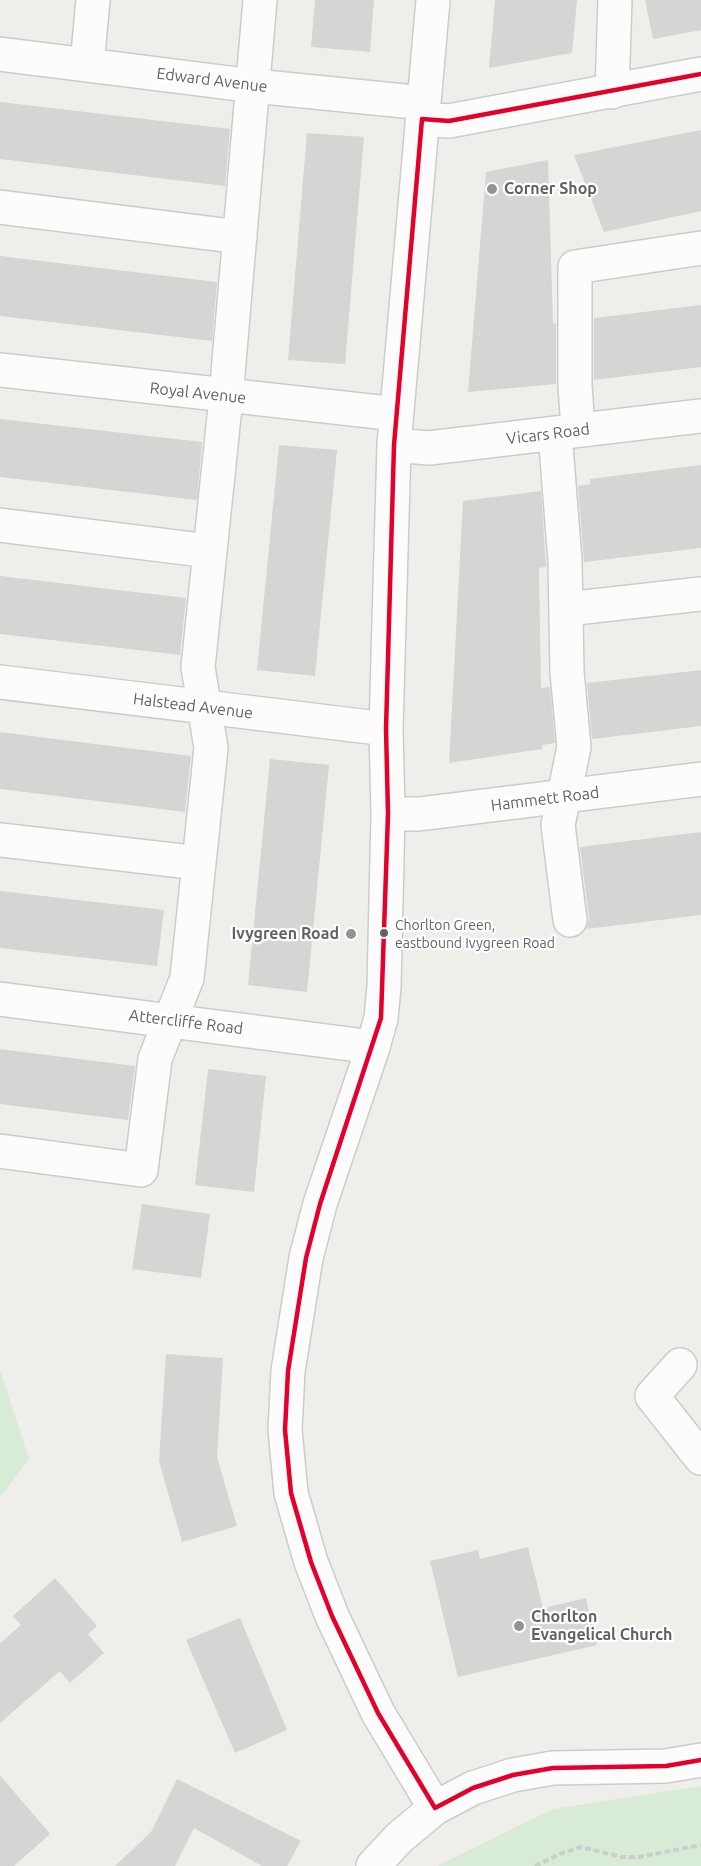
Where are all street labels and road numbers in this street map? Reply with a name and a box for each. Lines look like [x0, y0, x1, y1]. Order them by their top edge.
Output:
street label: Edward Avenue [155, 64, 269, 96]
street label: Royal Avenue [149, 378, 247, 408]
street label: Vicars Road [505, 419, 591, 449]
street label: Halstead Avenue [132, 689, 254, 723]
street label: Hammett Road [490, 783, 600, 815]
street label: Attercliffe Road [128, 1005, 244, 1039]

